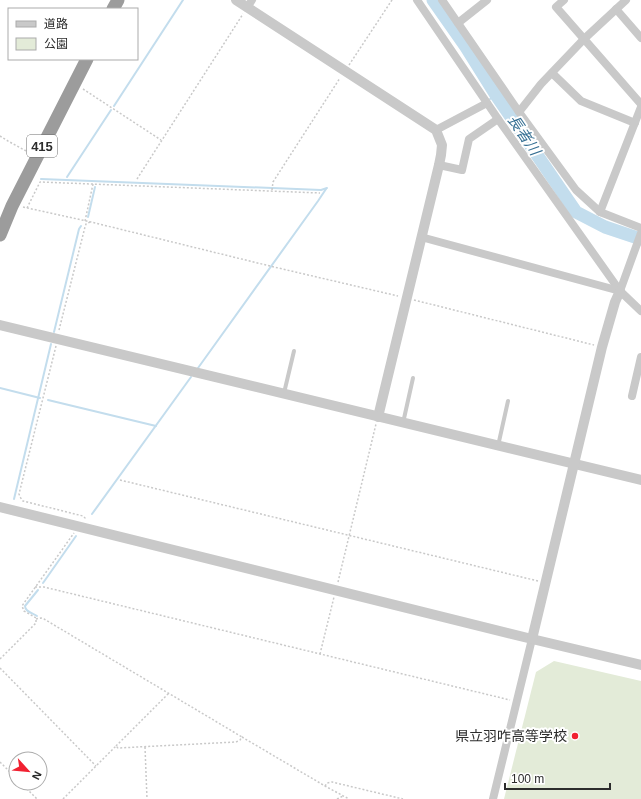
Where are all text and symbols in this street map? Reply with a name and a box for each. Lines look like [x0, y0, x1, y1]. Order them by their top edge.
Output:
legend [8, 8, 138, 60]
text: 道路 [44, 17, 68, 31]
text: 公園 [44, 37, 68, 51]
water label: 長者川 [505, 111, 545, 160]
road number: 415 [27, 135, 57, 157]
place label: 県立羽咋高等学校 [455, 728, 567, 744]
marker: 県立羽咋高等学校 [570, 731, 580, 741]
north arrow [8, 751, 48, 791]
scale bar [505, 765, 610, 791]
text: N [30, 769, 44, 782]
text: 100 m [511, 772, 544, 786]

